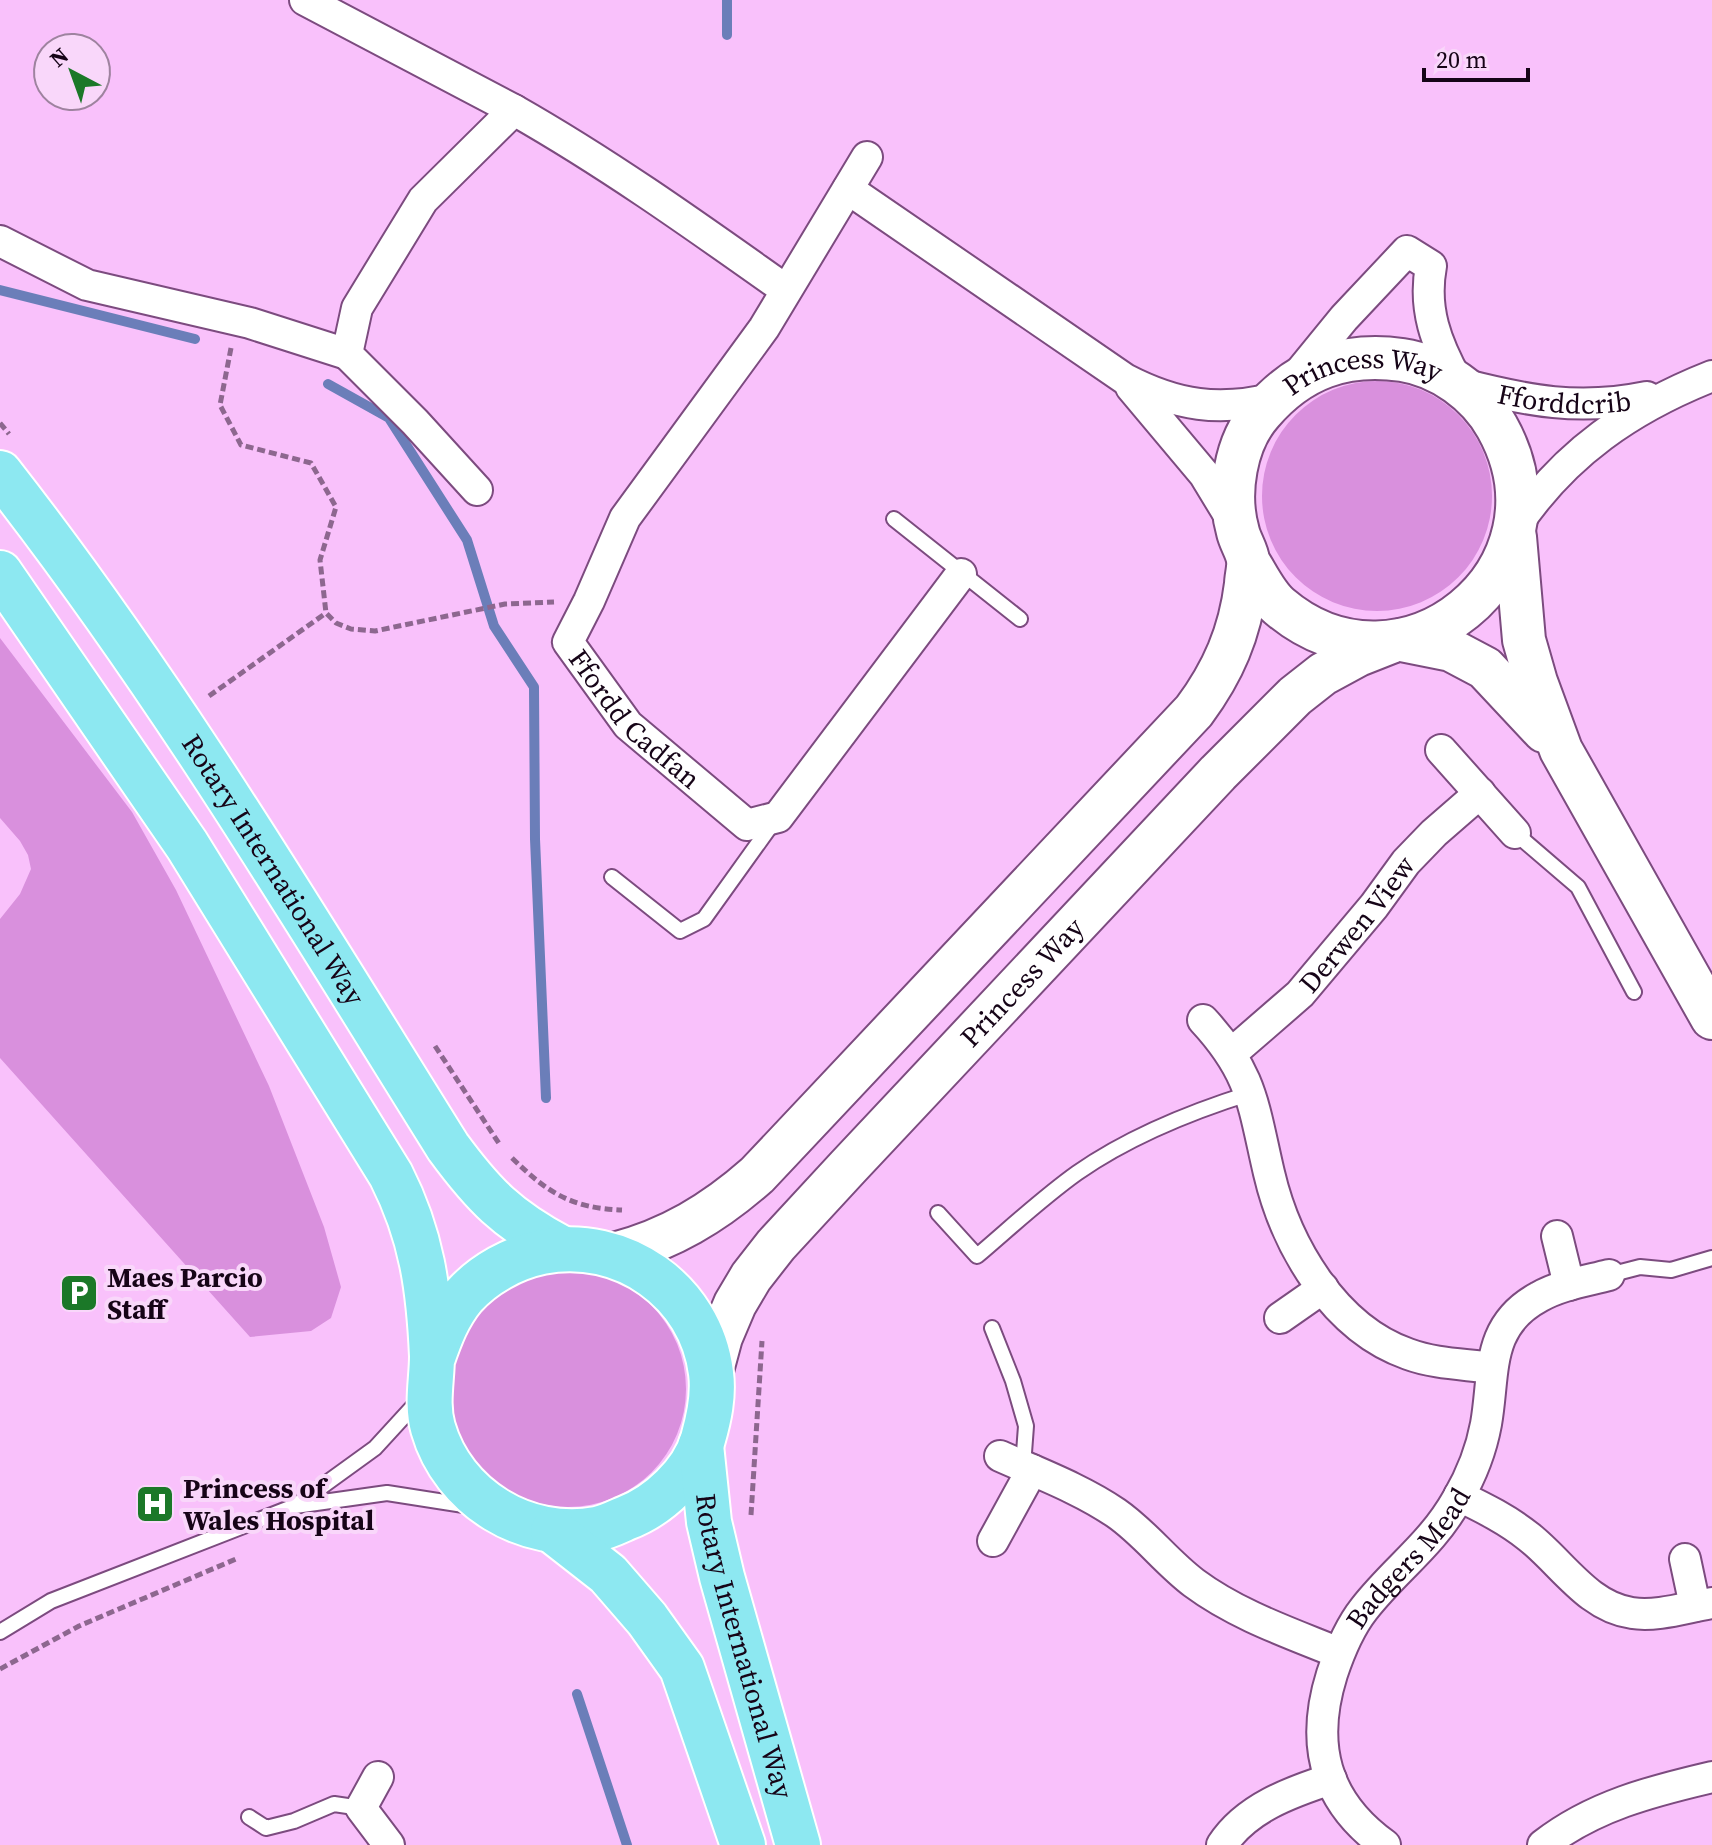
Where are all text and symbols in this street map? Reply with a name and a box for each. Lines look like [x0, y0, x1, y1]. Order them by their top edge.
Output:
north arrow [32, 32, 112, 112]
scale bar [1424, 32, 1528, 82]
text: N [43, 40, 75, 73]
text: 20 m [1436, 43, 1487, 76]
street label: Princess Way [1275, 339, 1450, 404]
street label: Fforddcrib [1494, 374, 1633, 423]
street label: Ffordd Cadfan [560, 641, 709, 797]
street label: Rotary International Way [173, 727, 374, 1013]
street label: Derwen View [1290, 847, 1424, 1001]
street label: Princess Way [951, 909, 1092, 1055]
place label: Maes Parcio Staff [107, 1258, 263, 1328]
parking icon: Maes Parcio Staff [58, 1272, 100, 1314]
place label: Princess of Wales Hospital [183, 1469, 374, 1539]
street label: Badgers Mead [1337, 1480, 1479, 1636]
hospital icon: Princess of Wales Hospital [134, 1483, 176, 1525]
street label: Rotary International Way [687, 1492, 803, 1803]

